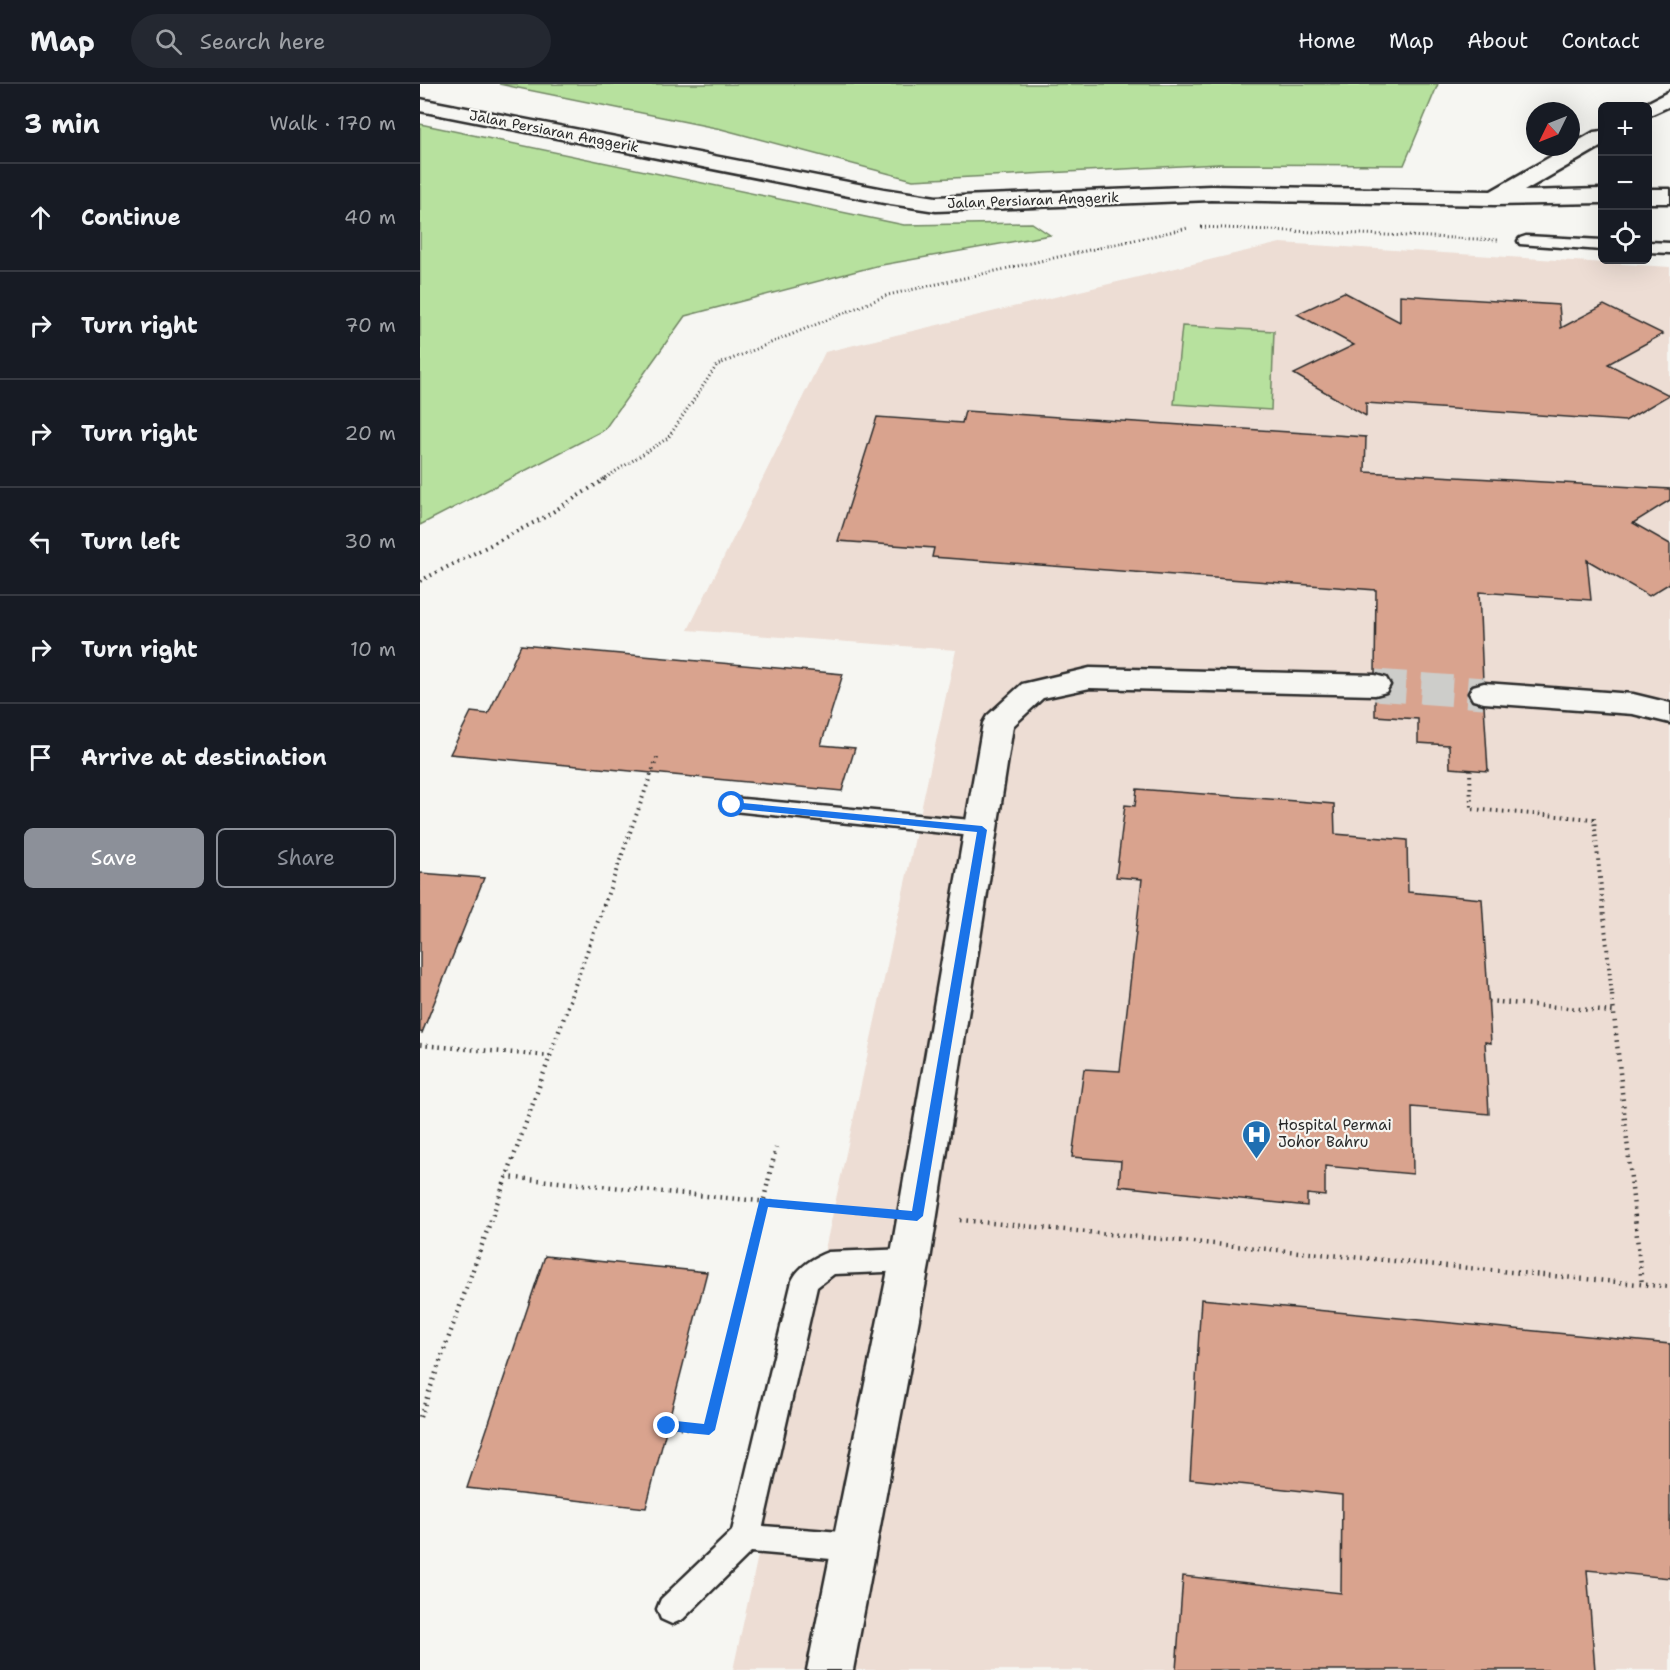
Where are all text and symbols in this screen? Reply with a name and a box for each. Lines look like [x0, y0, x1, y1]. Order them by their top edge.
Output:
search box [131, 14, 551, 68]
text: Map [30, 22, 95, 60]
icon: search [152, 25, 185, 58]
text: Search here [200, 27, 325, 56]
text: Home [1298, 27, 1356, 55]
text: Map [1389, 27, 1434, 55]
text: About [1467, 27, 1528, 55]
text: Contact [1561, 27, 1640, 55]
north arrow [1526, 102, 1580, 156]
map controls [1598, 102, 1652, 264]
button: + [1598, 102, 1652, 156]
text: 3 min [24, 106, 100, 141]
street label: Jalan Persiaran Anggerik [468, 106, 640, 156]
text: Walk · 170 m [270, 110, 396, 136]
button: − [1598, 156, 1652, 210]
street label: Jalan Persiaran Anggerik [947, 188, 1119, 212]
icon: ahead [24, 201, 57, 234]
text: Continue [81, 203, 181, 232]
text: 40 m [344, 204, 396, 230]
button: locate [1598, 210, 1652, 264]
icon: right [24, 309, 57, 342]
text: Turn right [81, 311, 198, 340]
text: 70 m [344, 312, 396, 338]
icon: right [24, 417, 57, 450]
text: Turn right [81, 419, 198, 448]
text: 20 m [345, 420, 396, 446]
icon: left [24, 525, 57, 558]
text: Turn left [81, 527, 180, 556]
text: 30 m [344, 528, 396, 554]
icon: right [24, 633, 57, 666]
text: Turn right [81, 635, 198, 664]
text: 10 m [350, 636, 396, 662]
icon: arrive [24, 741, 57, 774]
text: Arrive at destination [81, 743, 327, 772]
route start [718, 791, 744, 817]
button: Save [24, 828, 204, 888]
button: Share [216, 828, 396, 888]
place label: Hospital Permai Johor Bahru [1278, 1115, 1392, 1152]
hospital icon: Hospital Permai Johor Bahru [1241, 1118, 1273, 1160]
route end [653, 1412, 679, 1438]

